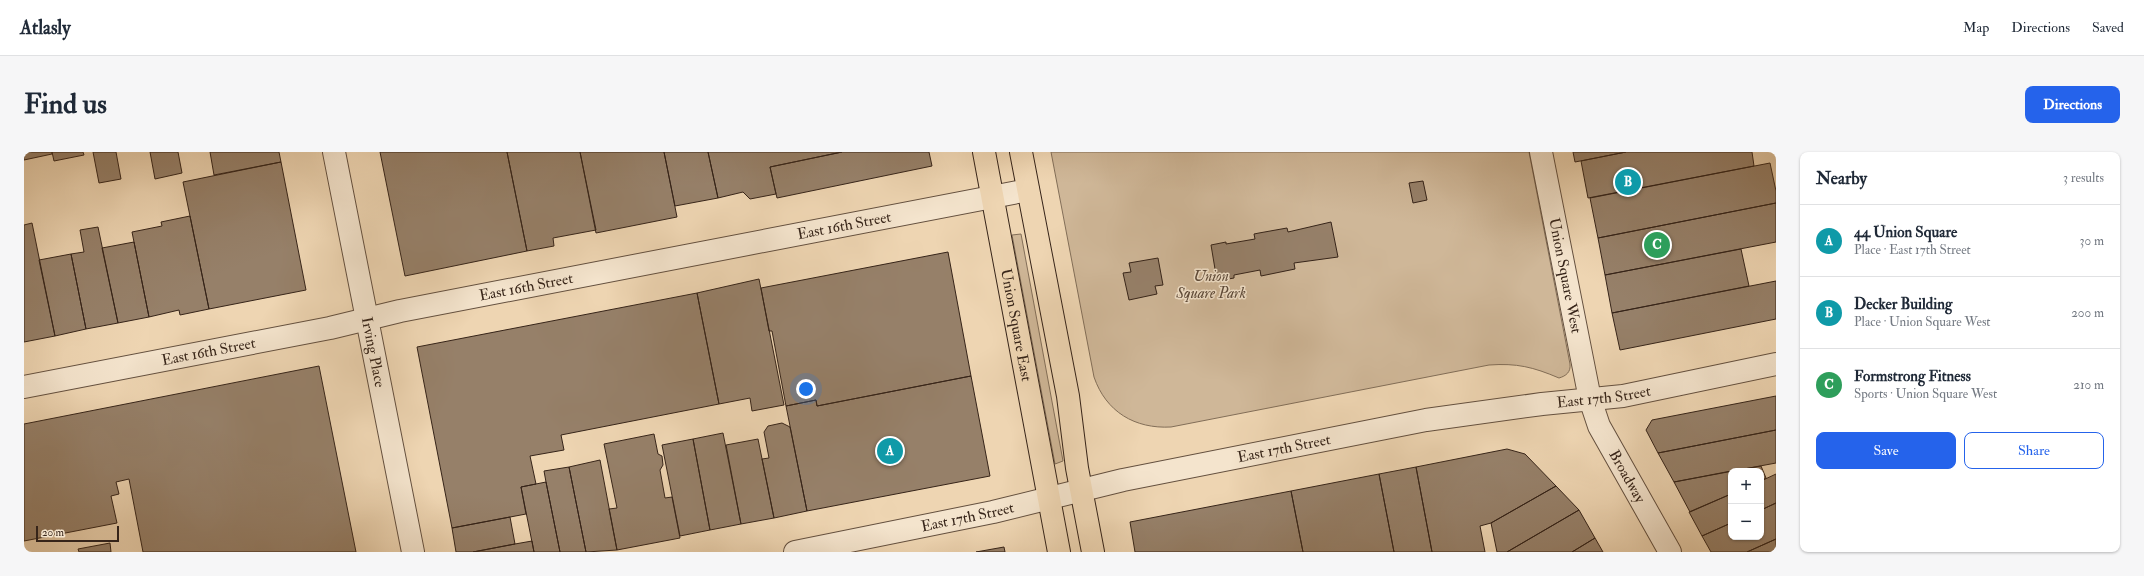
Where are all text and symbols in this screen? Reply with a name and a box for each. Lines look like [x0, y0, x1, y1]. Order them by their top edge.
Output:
text: Atlasly [20, 16, 71, 40]
text: Map [1963, 19, 1989, 36]
text: Directions [2011, 19, 2070, 36]
text: Saved [2092, 19, 2124, 36]
button: Directions [2025, 86, 2120, 123]
text: Find us [24, 87, 107, 122]
pin: B [1615, 167, 1641, 197]
text: Nearby [1816, 168, 1867, 189]
text: 3 results [2063, 170, 2104, 186]
street label: East 16th Street [796, 207, 893, 244]
street label: Union Square West [1545, 216, 1586, 335]
text: 44 Union Square [1854, 223, 1957, 242]
pin: C [1644, 230, 1670, 260]
text: A [1825, 233, 1833, 249]
text: 30 m [2080, 233, 2104, 249]
text: Place · East 17th Street [1854, 242, 1971, 258]
street label: Union Square East [997, 267, 1036, 383]
park label: Union Square Park [1175, 267, 1246, 303]
street label: East 16th Street [477, 268, 575, 305]
text: Decker Building [1854, 295, 1952, 314]
text: B [1825, 305, 1833, 321]
text: 200 m [2071, 305, 2104, 321]
text: Place · Union Square West [1854, 314, 1991, 330]
street label: Irving Place [357, 315, 390, 389]
street label: East 16th Street [160, 333, 257, 370]
text: Formstrong Fitness [1854, 367, 1971, 386]
text: C [1824, 377, 1834, 393]
text: 210 m [2073, 377, 2104, 393]
your location [796, 379, 816, 399]
street label: East 17th Street [1556, 381, 1652, 412]
text: Sports · Union Square West [1854, 386, 1997, 402]
street label: East 17th Street [1236, 430, 1332, 467]
button: Save [1816, 432, 1956, 469]
button: Share [1964, 432, 2104, 469]
pin: A [877, 436, 903, 466]
street label: Broadway [1605, 446, 1650, 507]
map controls [1728, 468, 1764, 540]
button: + [1728, 468, 1764, 504]
street label: East 17th Street [919, 498, 1016, 536]
button: − [1728, 504, 1764, 540]
scale bar [36, 524, 119, 543]
text: 20 m [42, 526, 64, 539]

